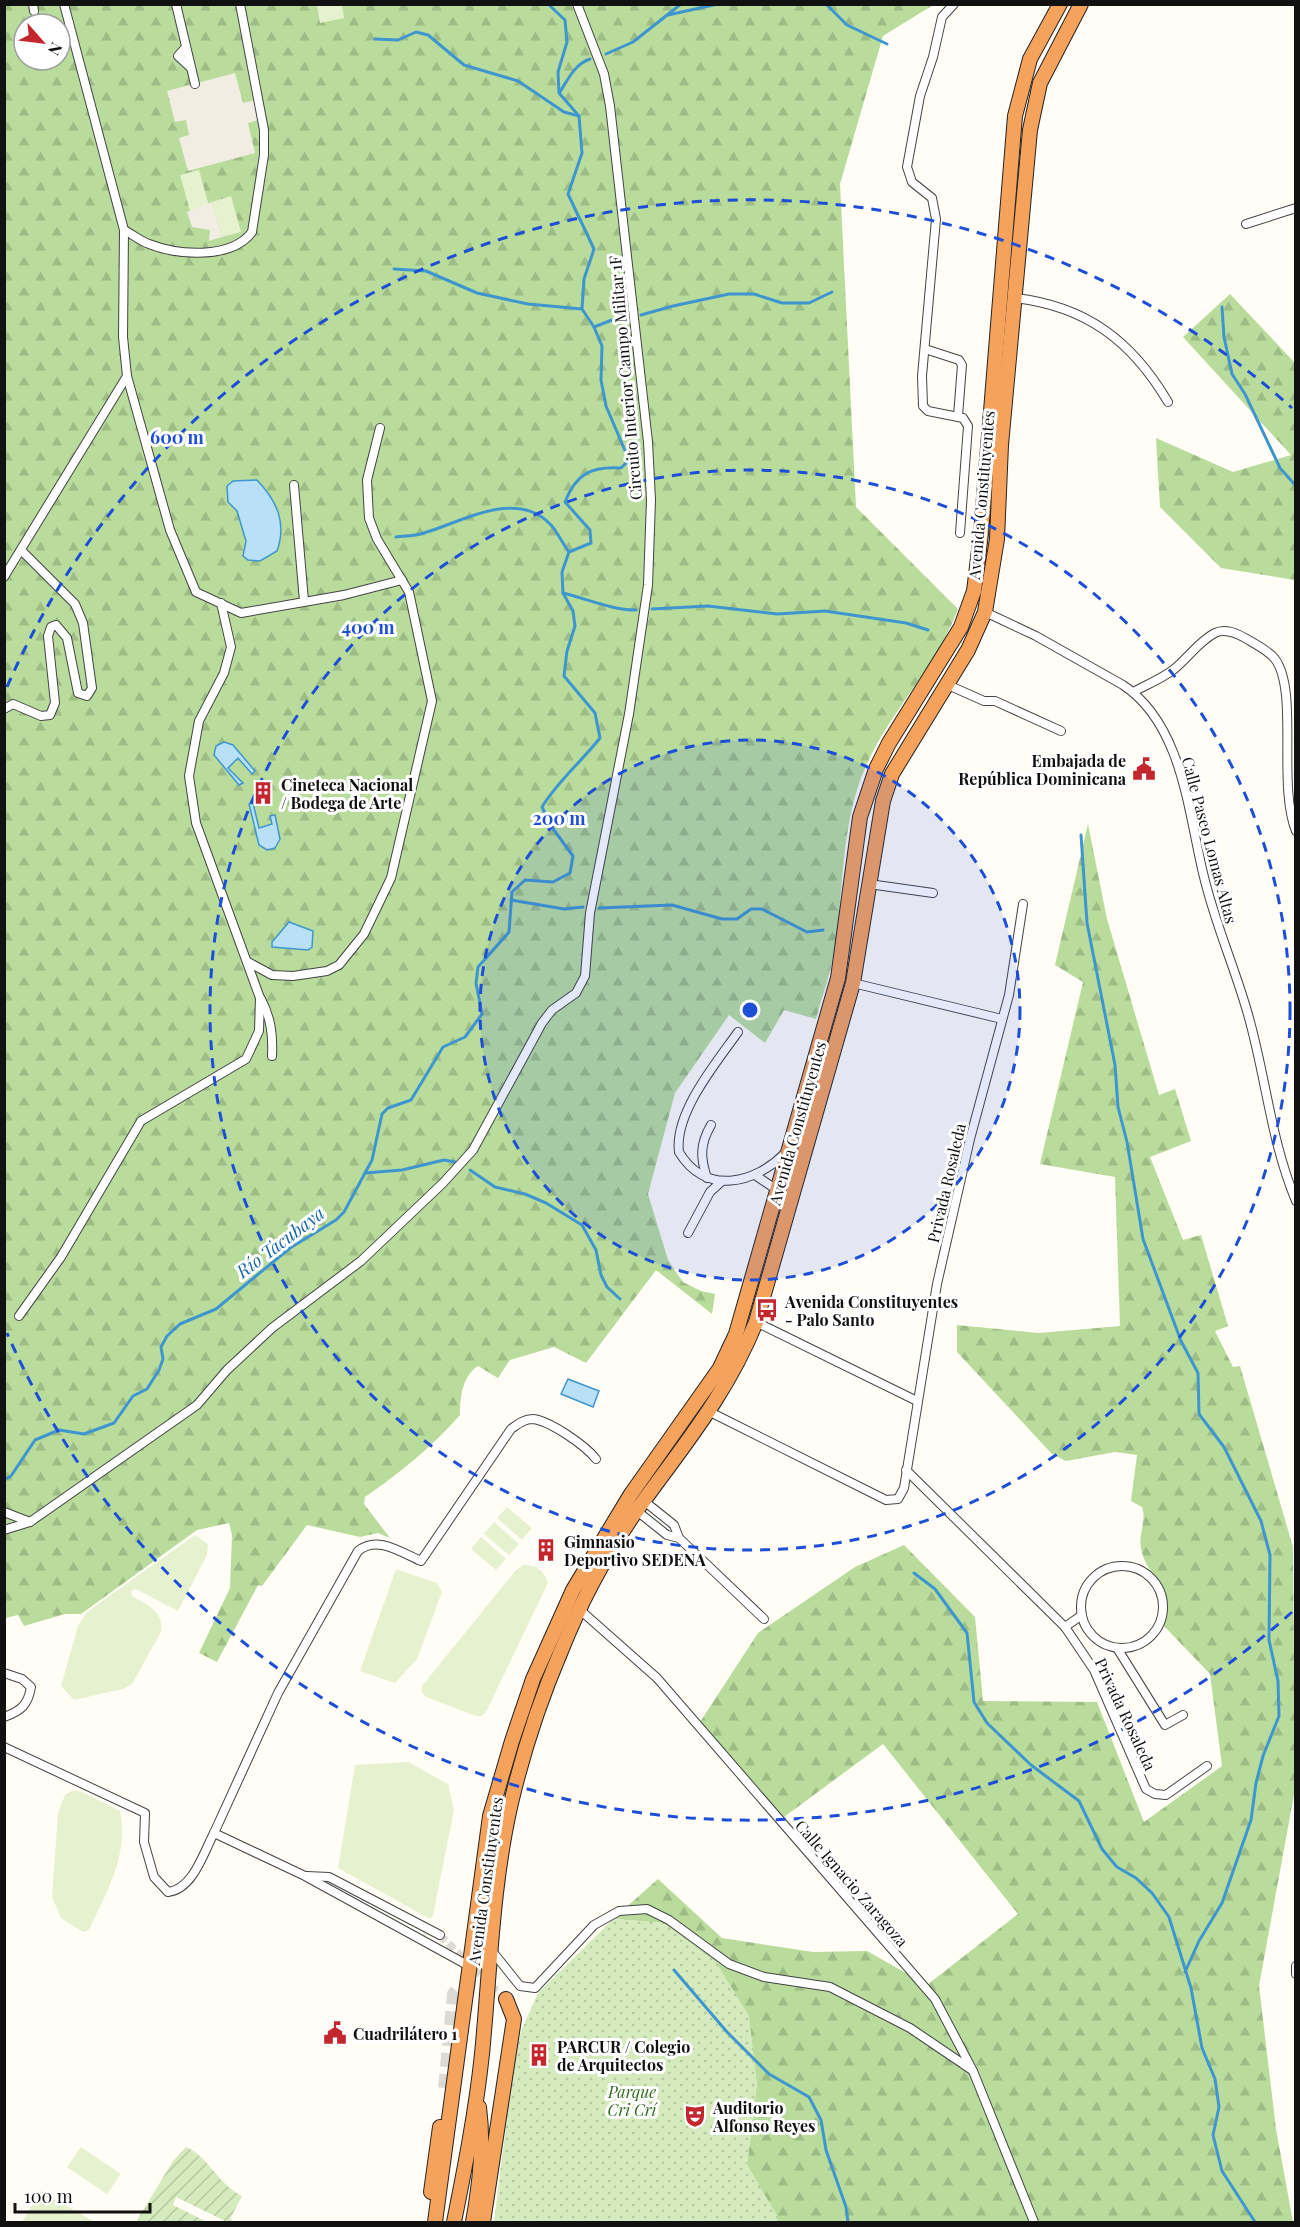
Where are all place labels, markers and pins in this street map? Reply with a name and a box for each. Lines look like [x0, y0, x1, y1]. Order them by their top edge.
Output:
place label: Embajada de República Dominicana [958, 750, 1127, 789]
public building icon: Embajada de República Dominicana [1131, 756, 1157, 782]
place label: Cineteca Nacional / Bodega de Arte [281, 774, 413, 813]
building icon: Cineteca Nacional / Bodega de Arte [250, 780, 276, 806]
centre of rings [740, 1000, 760, 1020]
place label: Avenida Constituyentes - Palo Santo [784, 1291, 958, 1330]
bus stop icon: Avenida Constituyentes - Palo Santo [754, 1297, 780, 1323]
place label: Gimnasio Deportivo SEDENA [564, 1531, 706, 1570]
building icon: Gimnasio Deportivo SEDENA [533, 1537, 559, 1563]
public building icon: Cuadrilátero 1 [322, 2020, 348, 2046]
place label: Cuadrilátero 1 [353, 2023, 457, 2044]
place label: PARCUR / Colegio de Arquitectos [557, 2036, 690, 2075]
building icon: PARCUR / Colegio de Arquitectos [526, 2042, 552, 2068]
place label: Auditorio Alfonso Reyes [712, 2097, 815, 2136]
theatre icon: Auditorio Alfonso Reyes [682, 2103, 708, 2129]

